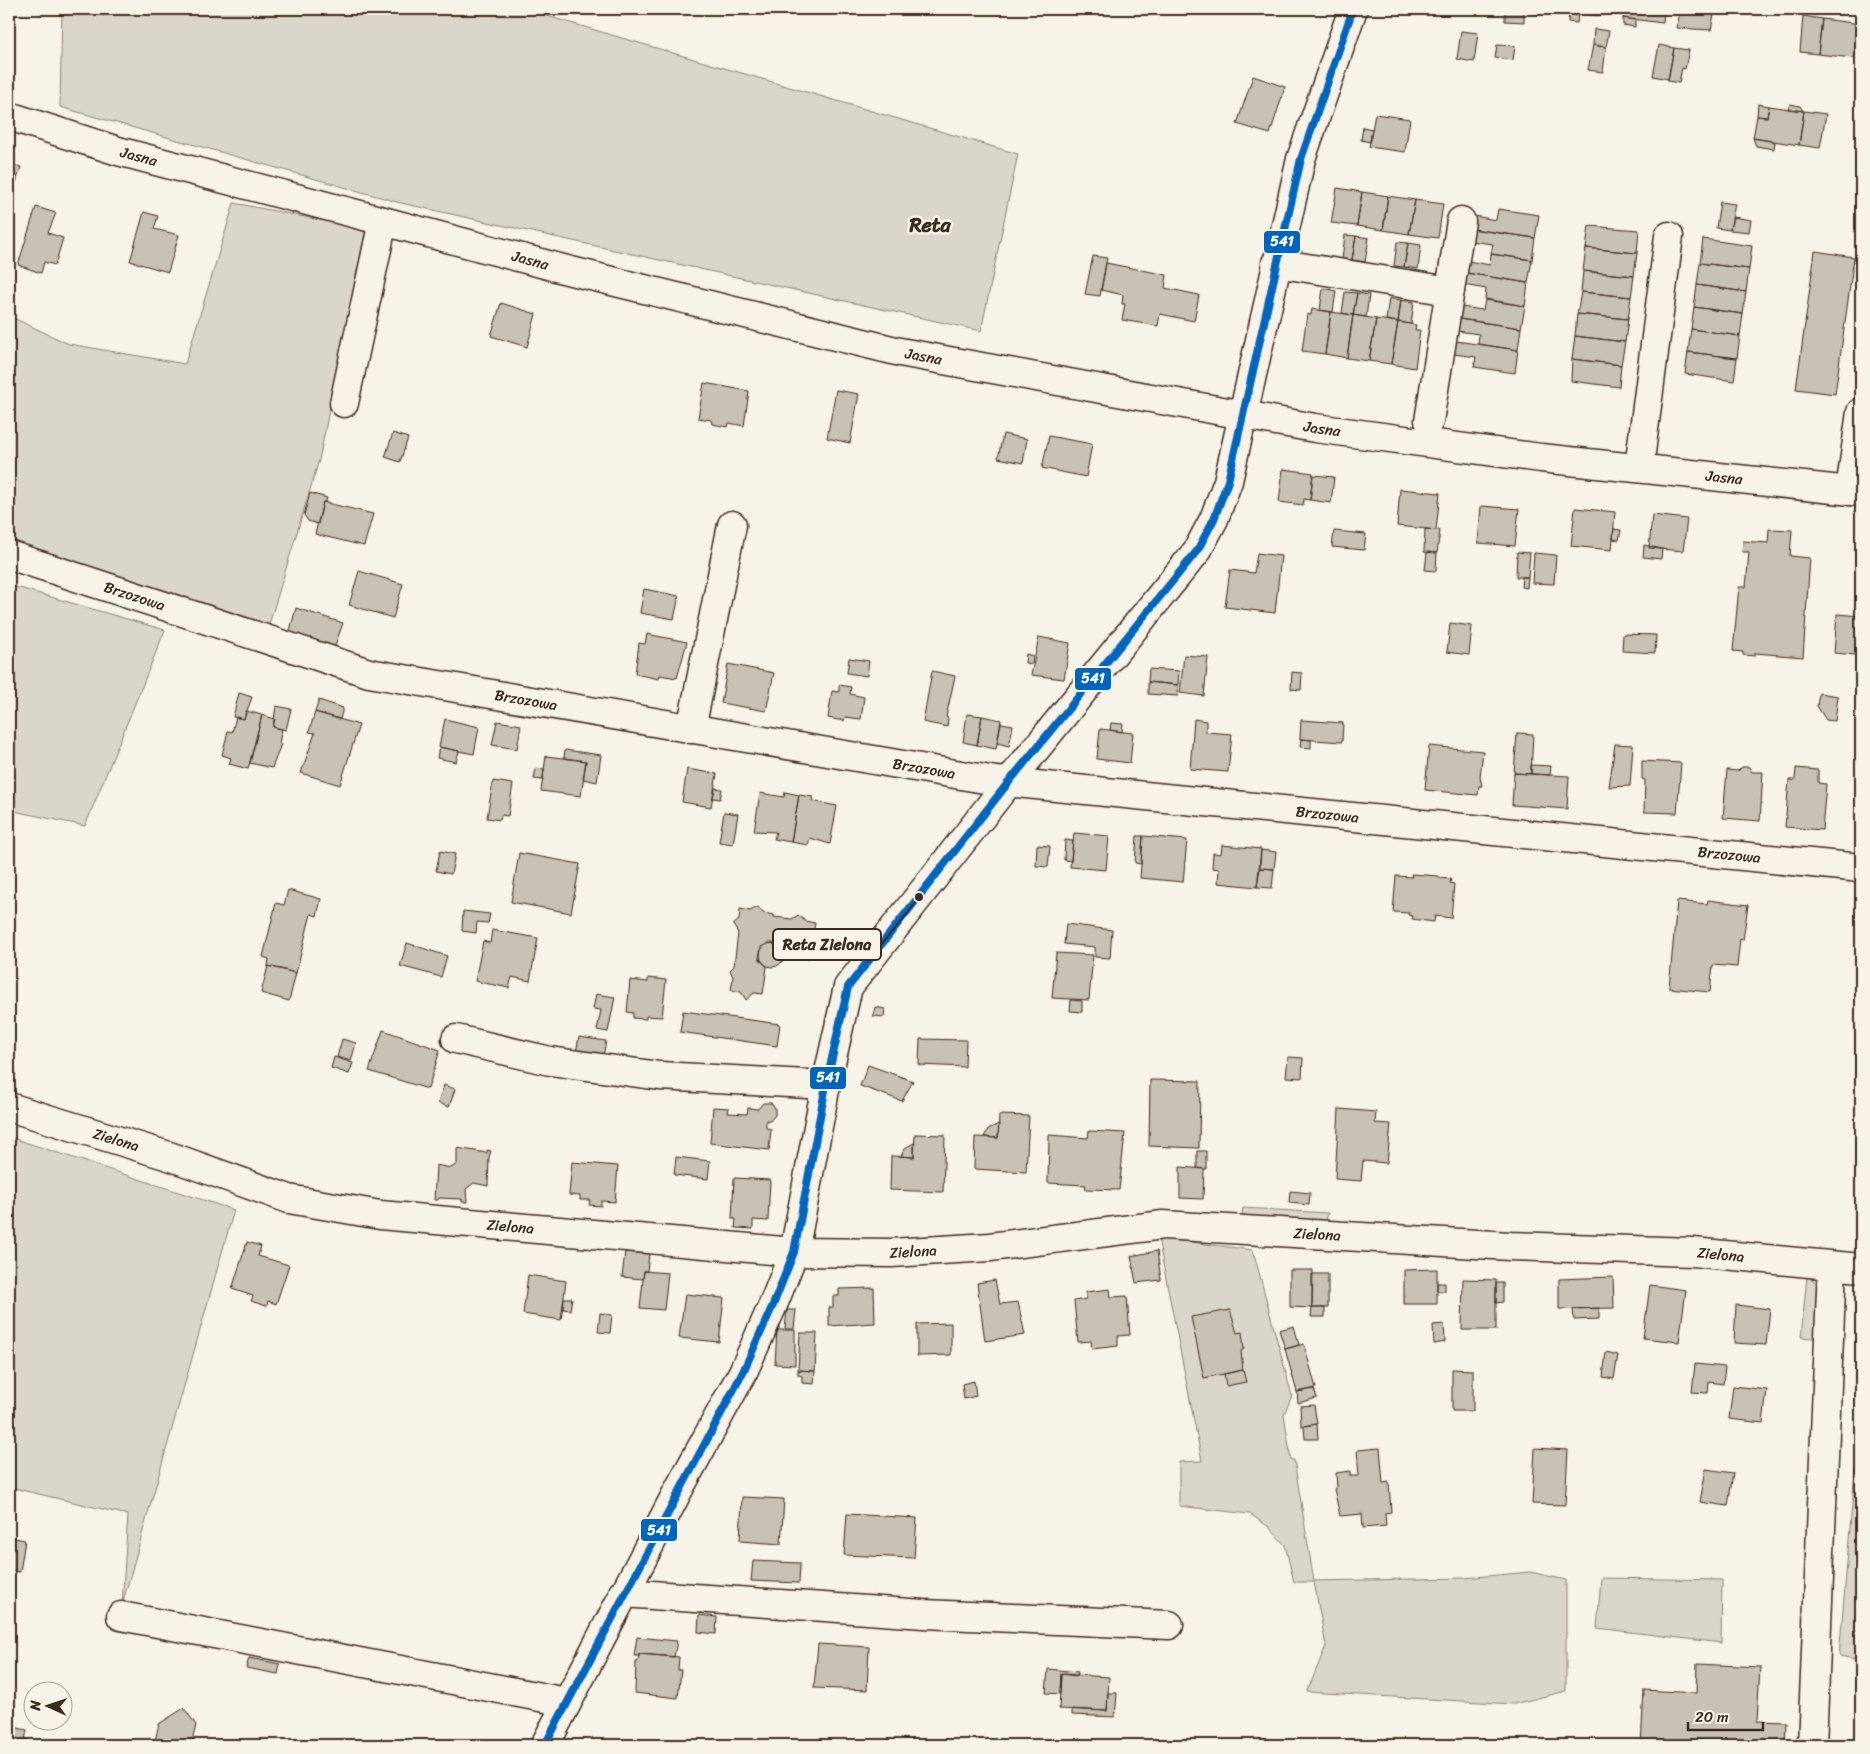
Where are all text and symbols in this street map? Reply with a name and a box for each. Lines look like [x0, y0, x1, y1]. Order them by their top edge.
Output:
street label: Jasna [117, 139, 161, 174]
district label: Reta [908, 208, 952, 243]
text: 541 [1270, 229, 1294, 254]
line badge: 541 [1263, 230, 1301, 254]
street label: Jasna [508, 243, 552, 278]
street label: Jasna [902, 340, 945, 373]
street label: Jasna [1300, 413, 1343, 444]
street label: Jasna [1703, 462, 1744, 492]
street label: Brzozowa [100, 574, 169, 618]
text: 541 [1081, 666, 1105, 691]
line badge: 541 [1074, 667, 1112, 691]
street label: Brzozowa [493, 682, 560, 718]
street label: Brzozowa [891, 750, 958, 787]
street label: Brzozowa [1295, 798, 1360, 830]
street label: Brzozowa [1697, 839, 1762, 871]
callout: Reta Zielona [773, 929, 881, 960]
text: Reta Zielona [782, 930, 872, 959]
text: 541 [816, 1065, 840, 1090]
line badge: 541 [809, 1066, 847, 1090]
street label: Zielona [90, 1120, 143, 1159]
street label: Zielona [486, 1212, 535, 1242]
street label: Zielona [1293, 1220, 1342, 1249]
street label: Zielona [889, 1237, 938, 1266]
street label: Zielona [1696, 1239, 1746, 1270]
line badge: 541 [640, 1518, 678, 1542]
text: 541 [647, 1518, 671, 1543]
north arrow [22, 1682, 72, 1732]
scale bar [1688, 1699, 1762, 1731]
text: N [23, 1700, 48, 1712]
text: 20 m [1695, 1704, 1729, 1730]

